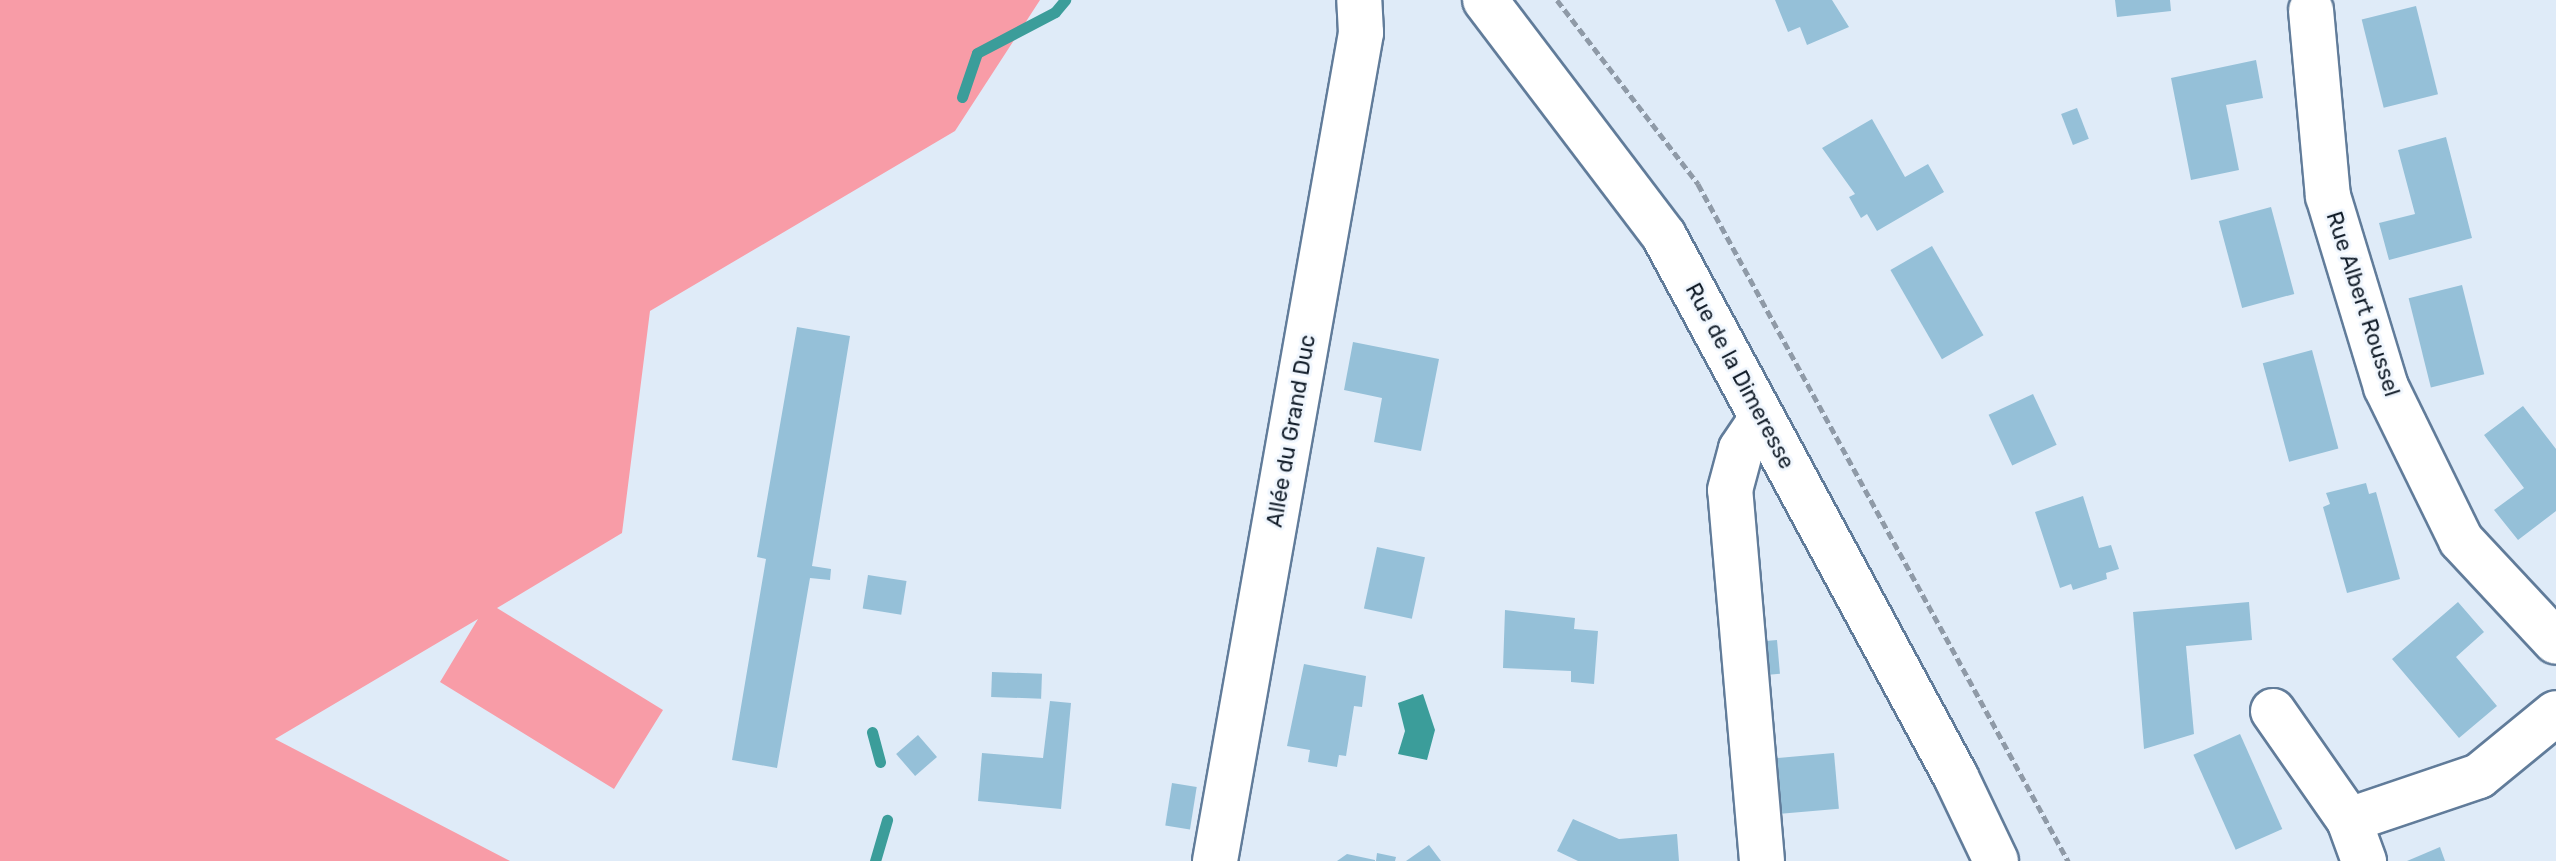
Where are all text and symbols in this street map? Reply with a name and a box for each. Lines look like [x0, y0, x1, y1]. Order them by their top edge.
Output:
street label: Rue Albert Roussel [2321, 208, 2405, 400]
street label: Rue de la Dimeresse [1680, 279, 1800, 473]
street label: Allée du Grand Duc [1261, 333, 1321, 529]

